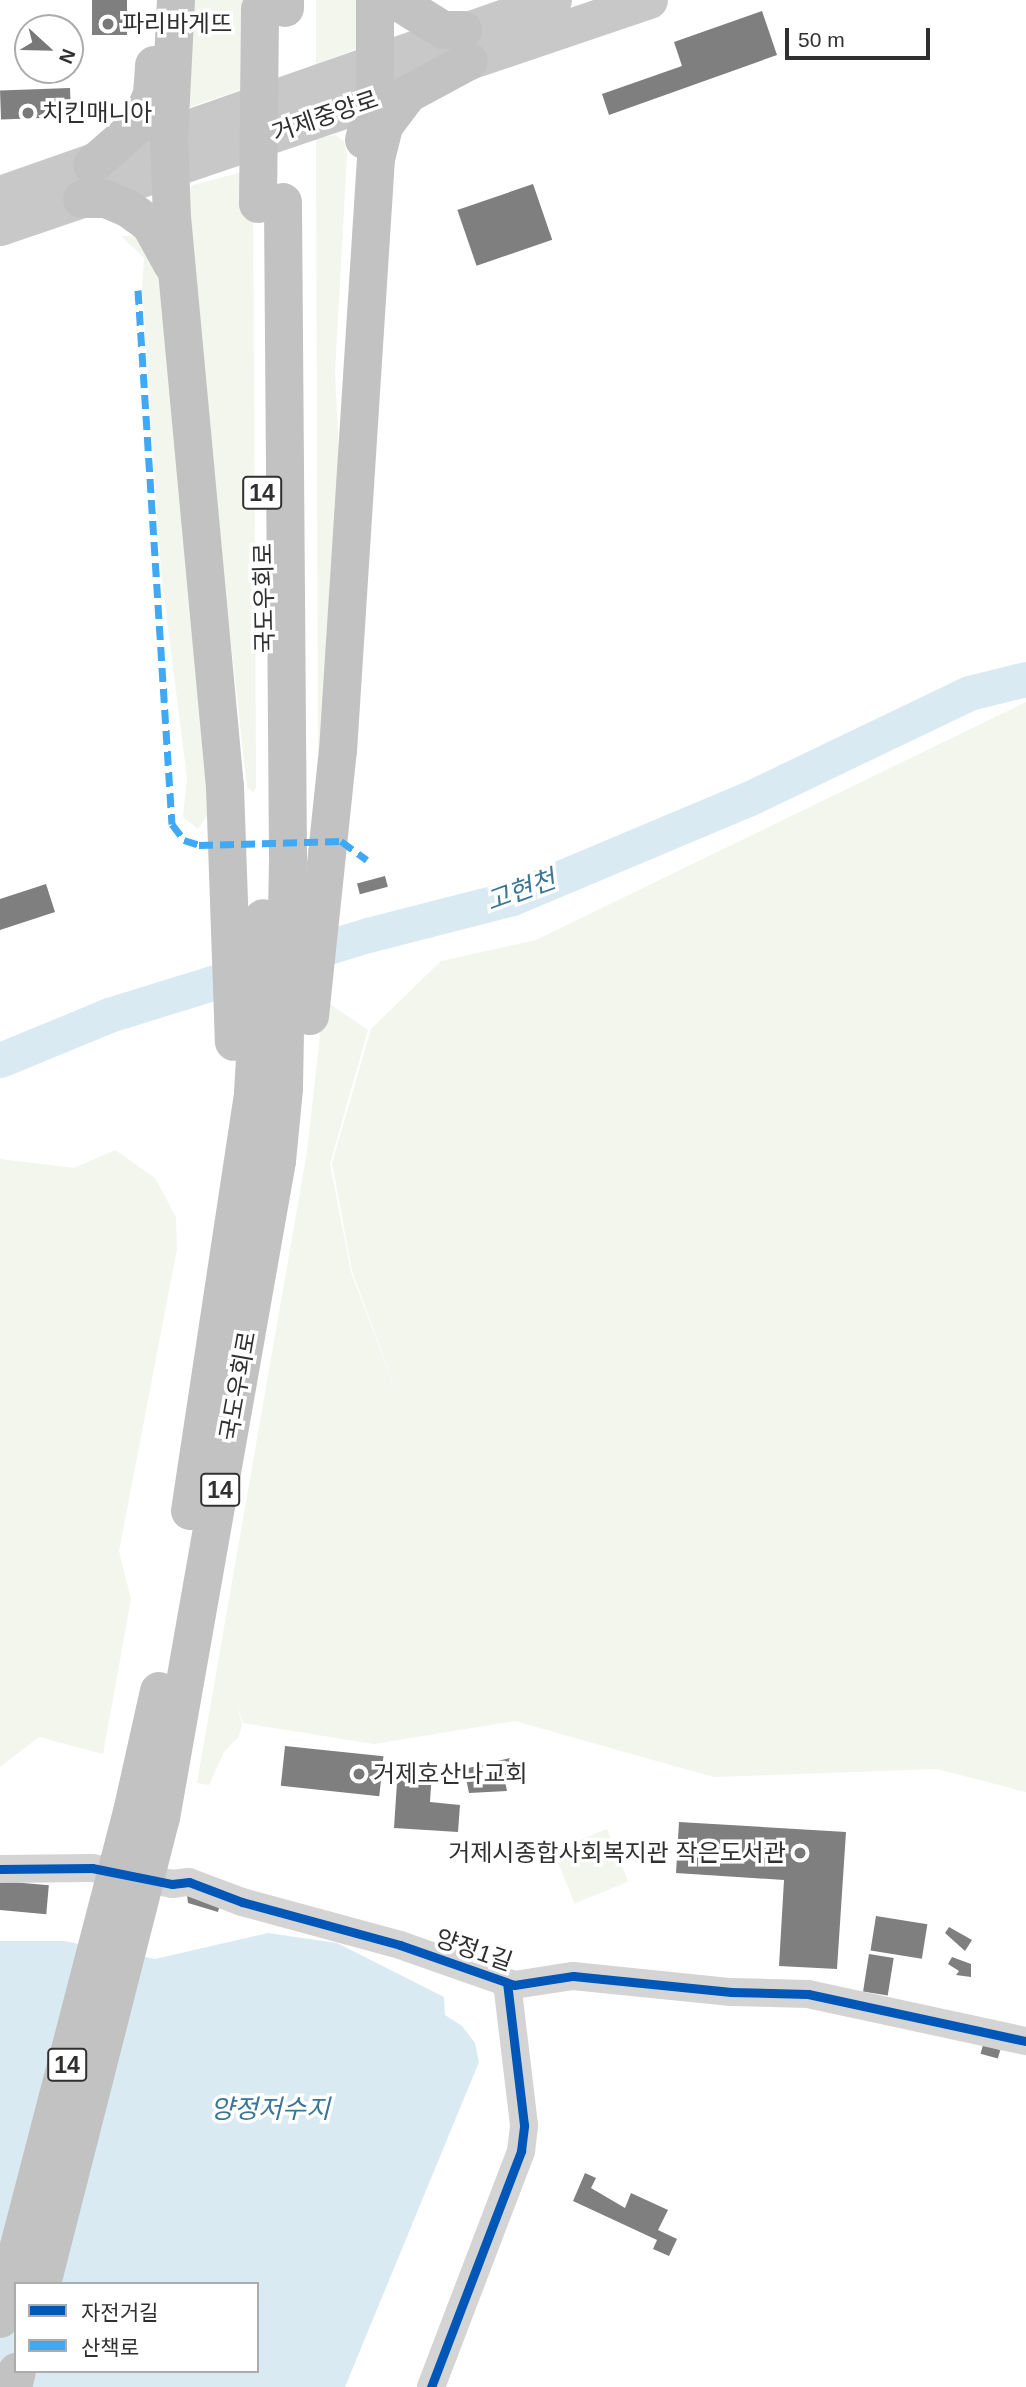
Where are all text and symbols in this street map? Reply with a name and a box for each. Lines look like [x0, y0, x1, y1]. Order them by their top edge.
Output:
place label: 파리바게뜨 [122, 10, 232, 38]
north arrow [14, 14, 84, 84]
scale bar [788, 14, 933, 58]
marker: 파리바게뜨 [100, 16, 116, 32]
text: 50 m [798, 28, 845, 51]
text: N [55, 46, 79, 67]
street label: 거제중앙로 [268, 84, 382, 148]
place label: 치킨매니아 [42, 99, 152, 127]
marker: 치킨매니아 [20, 105, 36, 121]
road number: 14 [241, 474, 283, 512]
street label: 국도우회로 [249, 543, 279, 653]
water label: 고현천 [482, 864, 560, 918]
street label: 국도우회로 [214, 1329, 262, 1443]
road number: 14 [199, 1470, 241, 1510]
place label: 거제호산나교회 [373, 1760, 528, 1788]
marker: 거제호산나교회 [351, 1766, 367, 1782]
place label: 거제시종합사회복지관 작은도서관 [448, 1839, 786, 1867]
marker: 거제시종합사회복지관 작은도서관 [792, 1845, 808, 1861]
street label: 양정1길 [432, 1923, 516, 1977]
road number: 14 [46, 2046, 88, 2084]
water label: 양정저수지 [210, 2094, 330, 2126]
legend [14, 2282, 259, 2373]
text: 자전거길 [81, 2301, 158, 2324]
text: 산책로 [81, 2336, 139, 2359]

